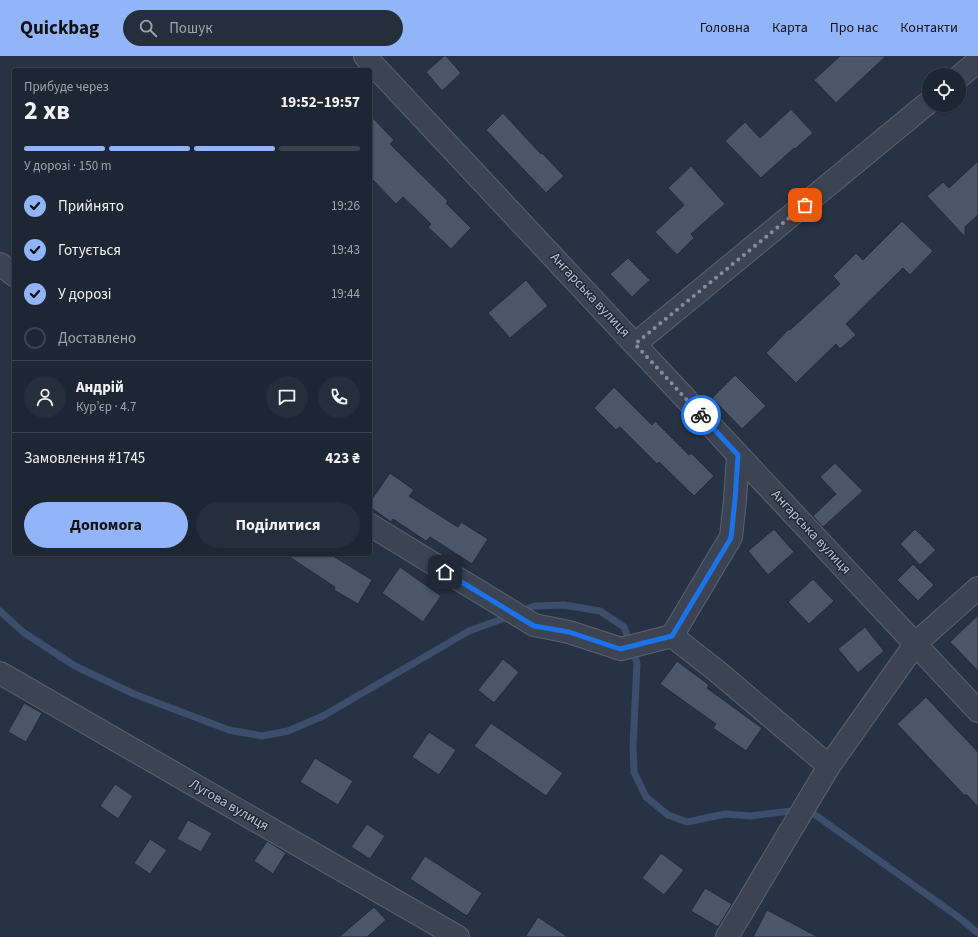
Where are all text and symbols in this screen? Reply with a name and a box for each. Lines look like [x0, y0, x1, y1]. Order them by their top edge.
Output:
search box [123, 10, 403, 46]
text: Quickbag [20, 15, 99, 42]
icon: search [137, 17, 159, 39]
text: Пошук [169, 18, 213, 39]
text: Головна [700, 18, 750, 38]
text: Карта [772, 18, 808, 38]
text: Про нас [830, 18, 878, 38]
text: Контакти [900, 18, 958, 38]
map controls [922, 68, 966, 112]
button: locate [922, 68, 966, 112]
text: Прибуде через [24, 78, 109, 96]
text: 2 хв [24, 92, 70, 129]
text: 19:52–19:57 [280, 92, 360, 113]
text: У дорозі · 150 m [24, 157, 112, 175]
pin [788, 188, 822, 222]
icon: bag [794, 194, 816, 216]
icon: check [24, 195, 46, 217]
text: Прийнято [58, 196, 124, 217]
text: 19:26 [331, 197, 360, 215]
icon: check [24, 239, 46, 261]
text: Готується [58, 240, 121, 261]
text: 19:43 [331, 241, 360, 259]
street label: Ангарська вулиця [545, 248, 635, 342]
icon: check [24, 283, 46, 305]
text: У дорозі [58, 284, 112, 305]
text: 19:44 [331, 285, 360, 303]
text: Доставлено [58, 328, 136, 349]
button: person [24, 376, 66, 418]
button: chat [266, 376, 308, 418]
button: phone [318, 376, 360, 418]
text: Андрій [76, 377, 124, 398]
courier [681, 395, 721, 435]
text: Кур’єр · 4.7 [76, 398, 136, 416]
icon: bike [690, 404, 712, 426]
text: Замовлення #1745 [24, 448, 145, 469]
text: 423 ₴ [325, 448, 360, 469]
street label: Ангарська вулиця [766, 485, 856, 579]
button: Допомога [24, 502, 188, 548]
button: Поділитися [196, 502, 360, 548]
pin [428, 555, 462, 589]
icon: home [434, 561, 456, 583]
street label: Лугова вулиця [185, 774, 273, 836]

